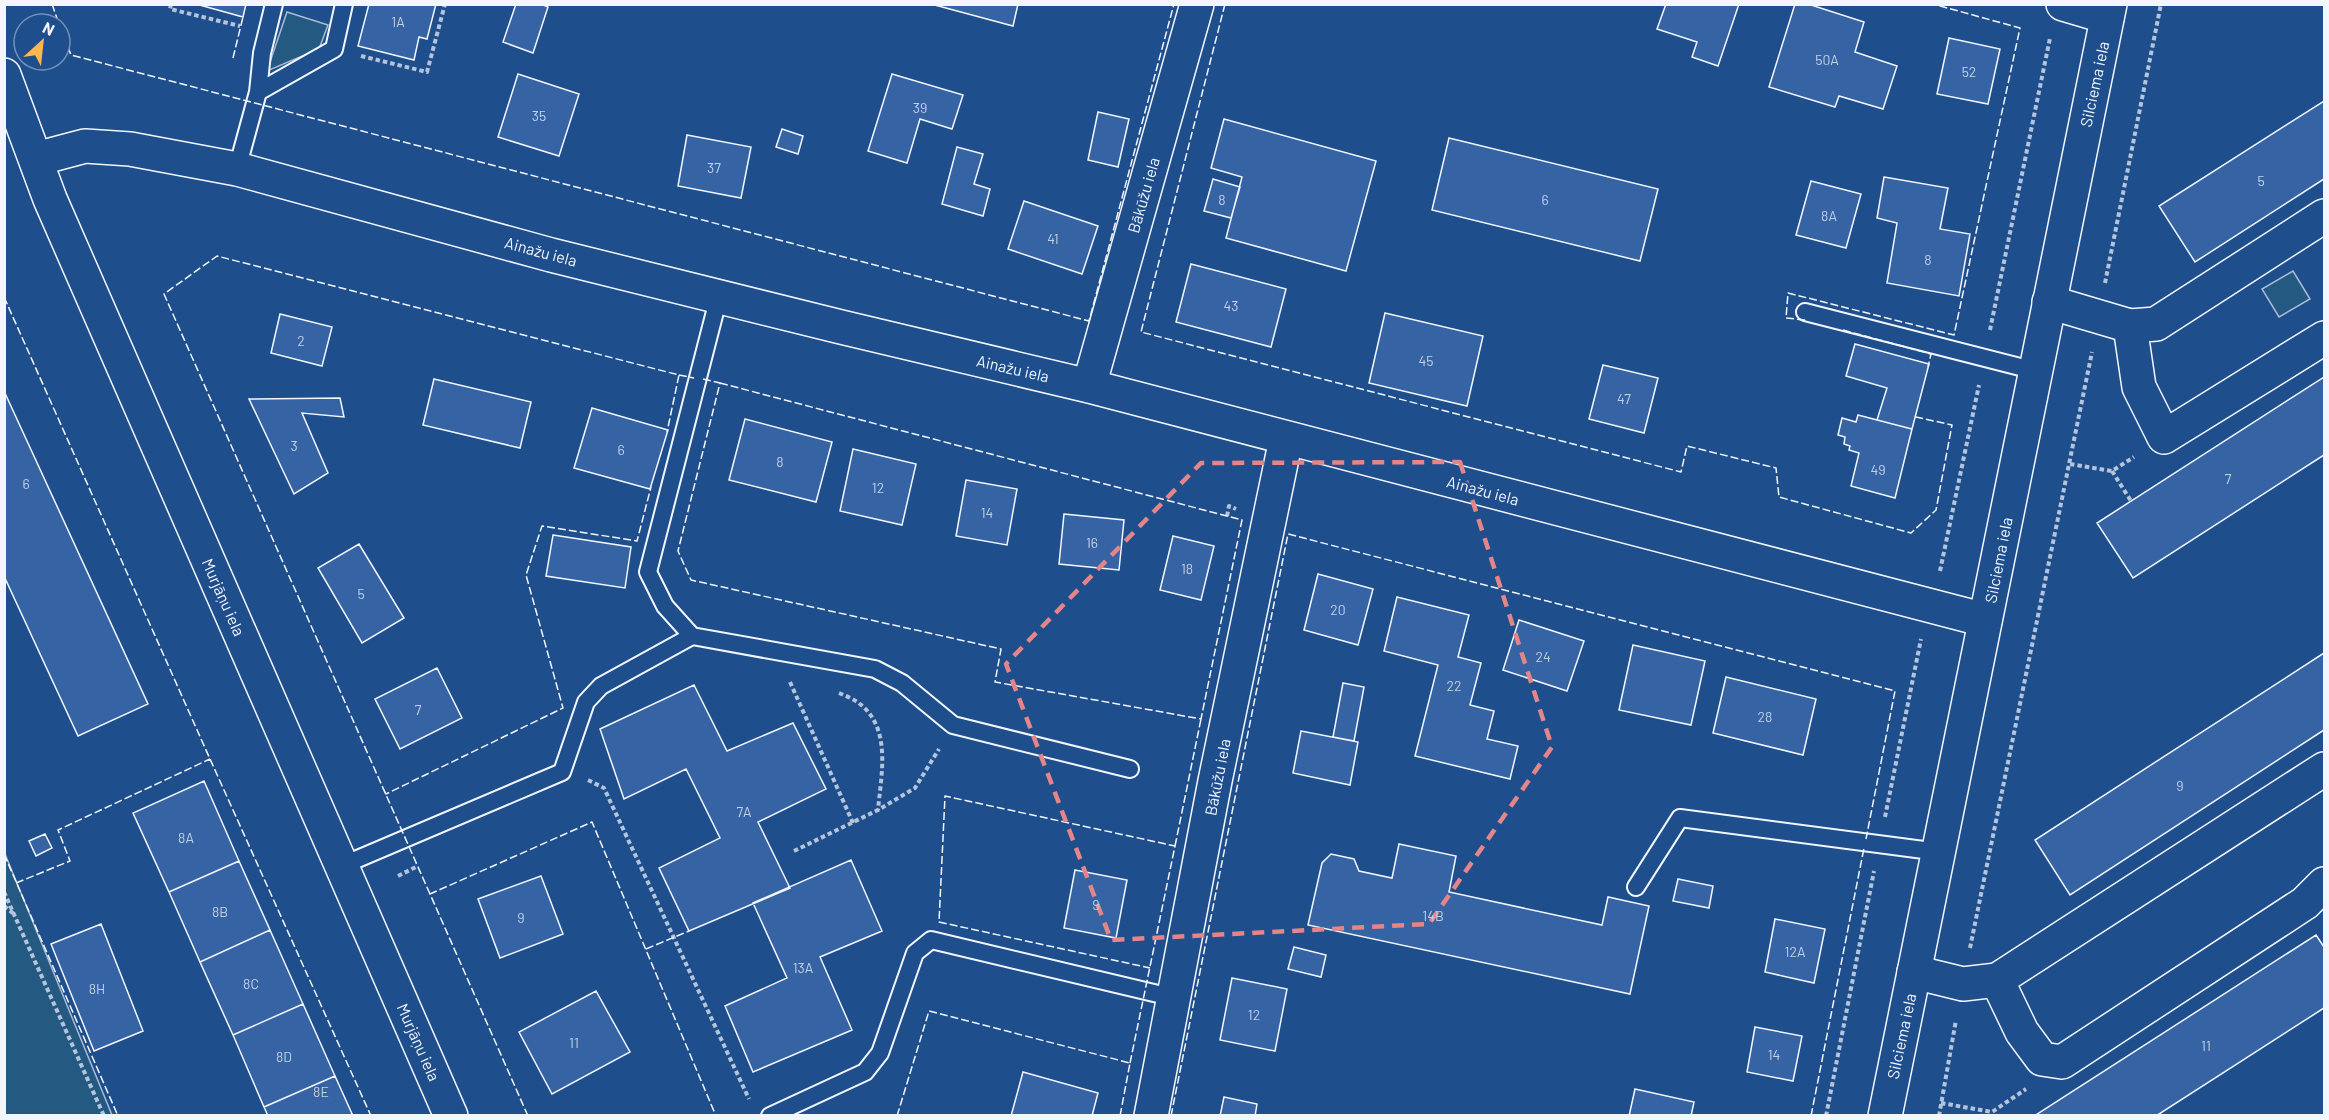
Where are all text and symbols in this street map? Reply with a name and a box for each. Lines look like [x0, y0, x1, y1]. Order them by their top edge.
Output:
north arrow [12, 12, 72, 72]
house number: 1A [391, 13, 405, 30]
text: N [40, 17, 58, 39]
street label: Silciema iela [2076, 39, 2112, 129]
house number: 50A [1815, 51, 1839, 68]
house number: 52 [1962, 63, 1976, 80]
house number: 39 [913, 99, 927, 116]
house number: 35 [532, 107, 546, 124]
street label: Bākūžu iela [1123, 155, 1163, 235]
house number: 37 [707, 159, 721, 176]
house number: 5 [2257, 172, 2265, 189]
house number: 8 [1218, 191, 1226, 208]
house number: 6 [1541, 191, 1549, 208]
house number: 8A [1821, 207, 1837, 224]
house number: 41 [1047, 230, 1059, 247]
street label: Ainažu iela [503, 232, 579, 270]
house number: 8 [1924, 251, 1932, 268]
house number: 43 [1224, 297, 1238, 314]
house number: 2 [297, 332, 305, 349]
street label: Ainažu iela [975, 350, 1051, 386]
house number: 45 [1419, 352, 1433, 369]
house number: 47 [1617, 390, 1631, 407]
house number: 3 [290, 437, 298, 454]
house number: 6 [617, 441, 625, 458]
house number: 8 [776, 453, 784, 470]
house number: 49 [1870, 461, 1886, 478]
house number: 7 [2225, 470, 2232, 487]
street label: Ainažu iela [1445, 471, 1521, 509]
house number: 6 [22, 475, 30, 492]
house number: 12 [872, 479, 884, 496]
house number: 14 [981, 504, 993, 521]
street label: Silciema iela [1980, 515, 2016, 605]
house number: 16 [1086, 534, 1098, 551]
street label: Murjāņu iela [198, 555, 250, 639]
house number: 18 [1181, 560, 1193, 577]
house number: 5 [357, 585, 365, 602]
house number: 20 [1330, 601, 1346, 618]
house number: 24 [1535, 648, 1551, 665]
house number: 22 [1446, 677, 1462, 694]
house number: 7 [415, 701, 422, 718]
house number: 28 [1758, 708, 1772, 725]
street label: Bākūžu iela [1200, 737, 1234, 817]
house number: 9 [2176, 777, 2184, 794]
house number: 7A [736, 803, 752, 820]
house number: 8A [178, 829, 194, 846]
house number: 9 [1092, 896, 1100, 913]
house number: 8B [212, 903, 228, 920]
house number: 14B [1422, 907, 1444, 924]
house number: 9 [517, 909, 525, 926]
house number: 12A [1785, 943, 1806, 960]
house number: 13A [793, 959, 814, 976]
house number: 8C [243, 975, 259, 992]
house number: 8H [89, 980, 105, 997]
street label: Silciema iela [1883, 991, 1919, 1081]
street label: Murjāņu iela [393, 1000, 445, 1084]
house number: 12 [1248, 1006, 1260, 1023]
house number: 11 [569, 1034, 579, 1051]
house number: 11 [2201, 1037, 2211, 1054]
house number: 14 [1768, 1046, 1780, 1063]
house number: 8D [276, 1048, 292, 1065]
house number: 8E [313, 1083, 329, 1100]

